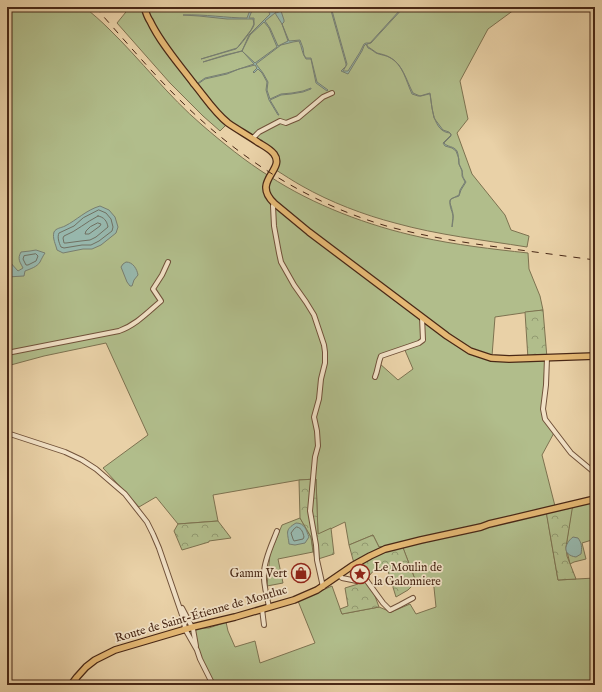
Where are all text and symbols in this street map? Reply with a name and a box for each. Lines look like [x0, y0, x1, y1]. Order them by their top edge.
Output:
place label: Le Moulin de la Galonniere [374, 560, 442, 589]
shop icon: Gamm Vert [290, 562, 312, 584]
place icon: Le Moulin de la Galonniere [349, 563, 371, 585]
place label: Gamm Vert [230, 566, 287, 581]
street label: Route de Saint-Étienne de Montluc [113, 581, 289, 646]

